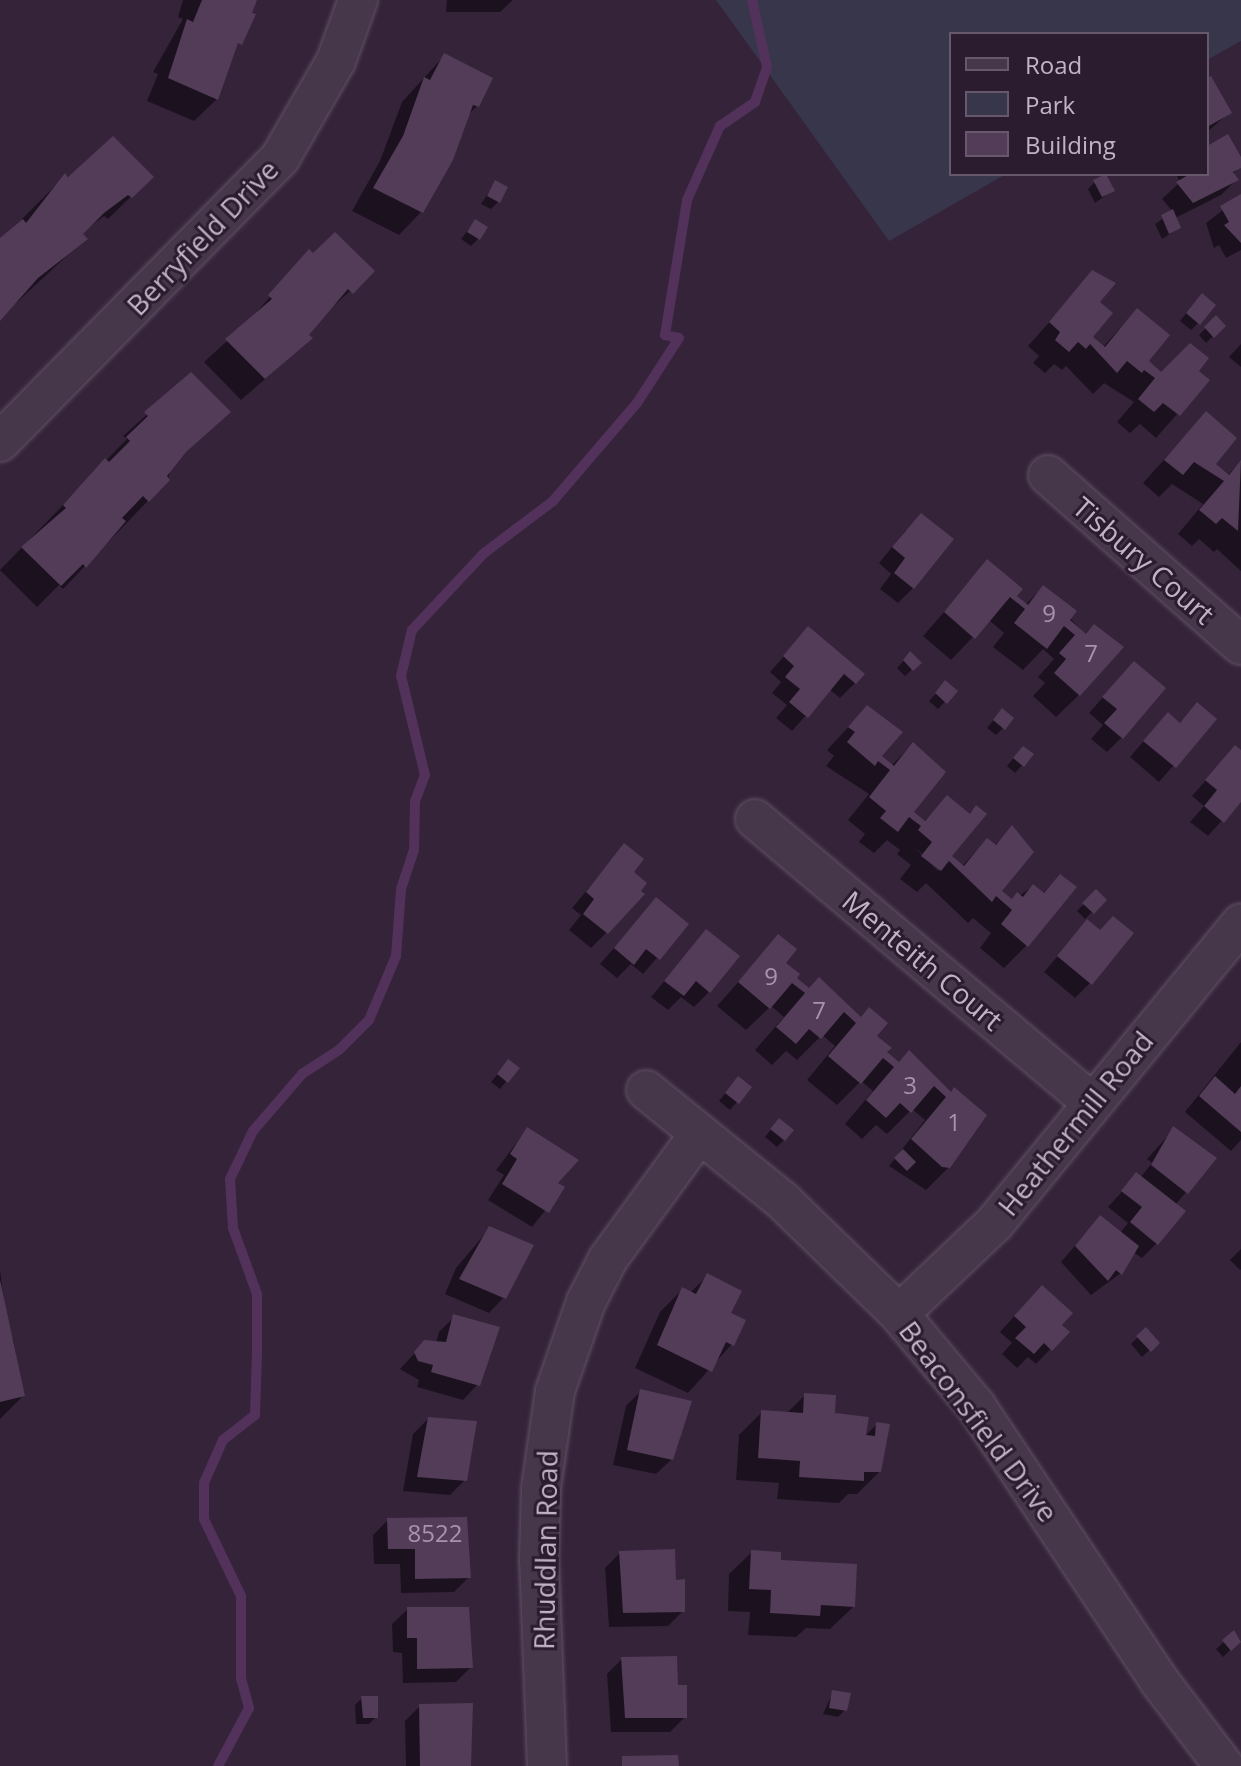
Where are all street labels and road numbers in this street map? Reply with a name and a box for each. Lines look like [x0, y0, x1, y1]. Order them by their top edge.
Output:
street label: Berryfield Drive [119, 152, 285, 322]
street label: Tisbury Court [1067, 490, 1221, 630]
street label: Menteith Court [836, 883, 1010, 1037]
street label: Heathermill Road [990, 1024, 1160, 1222]
street label: Beaconsfield Drive [893, 1314, 1065, 1528]
street label: Rhuddlan Road [526, 1450, 564, 1650]

